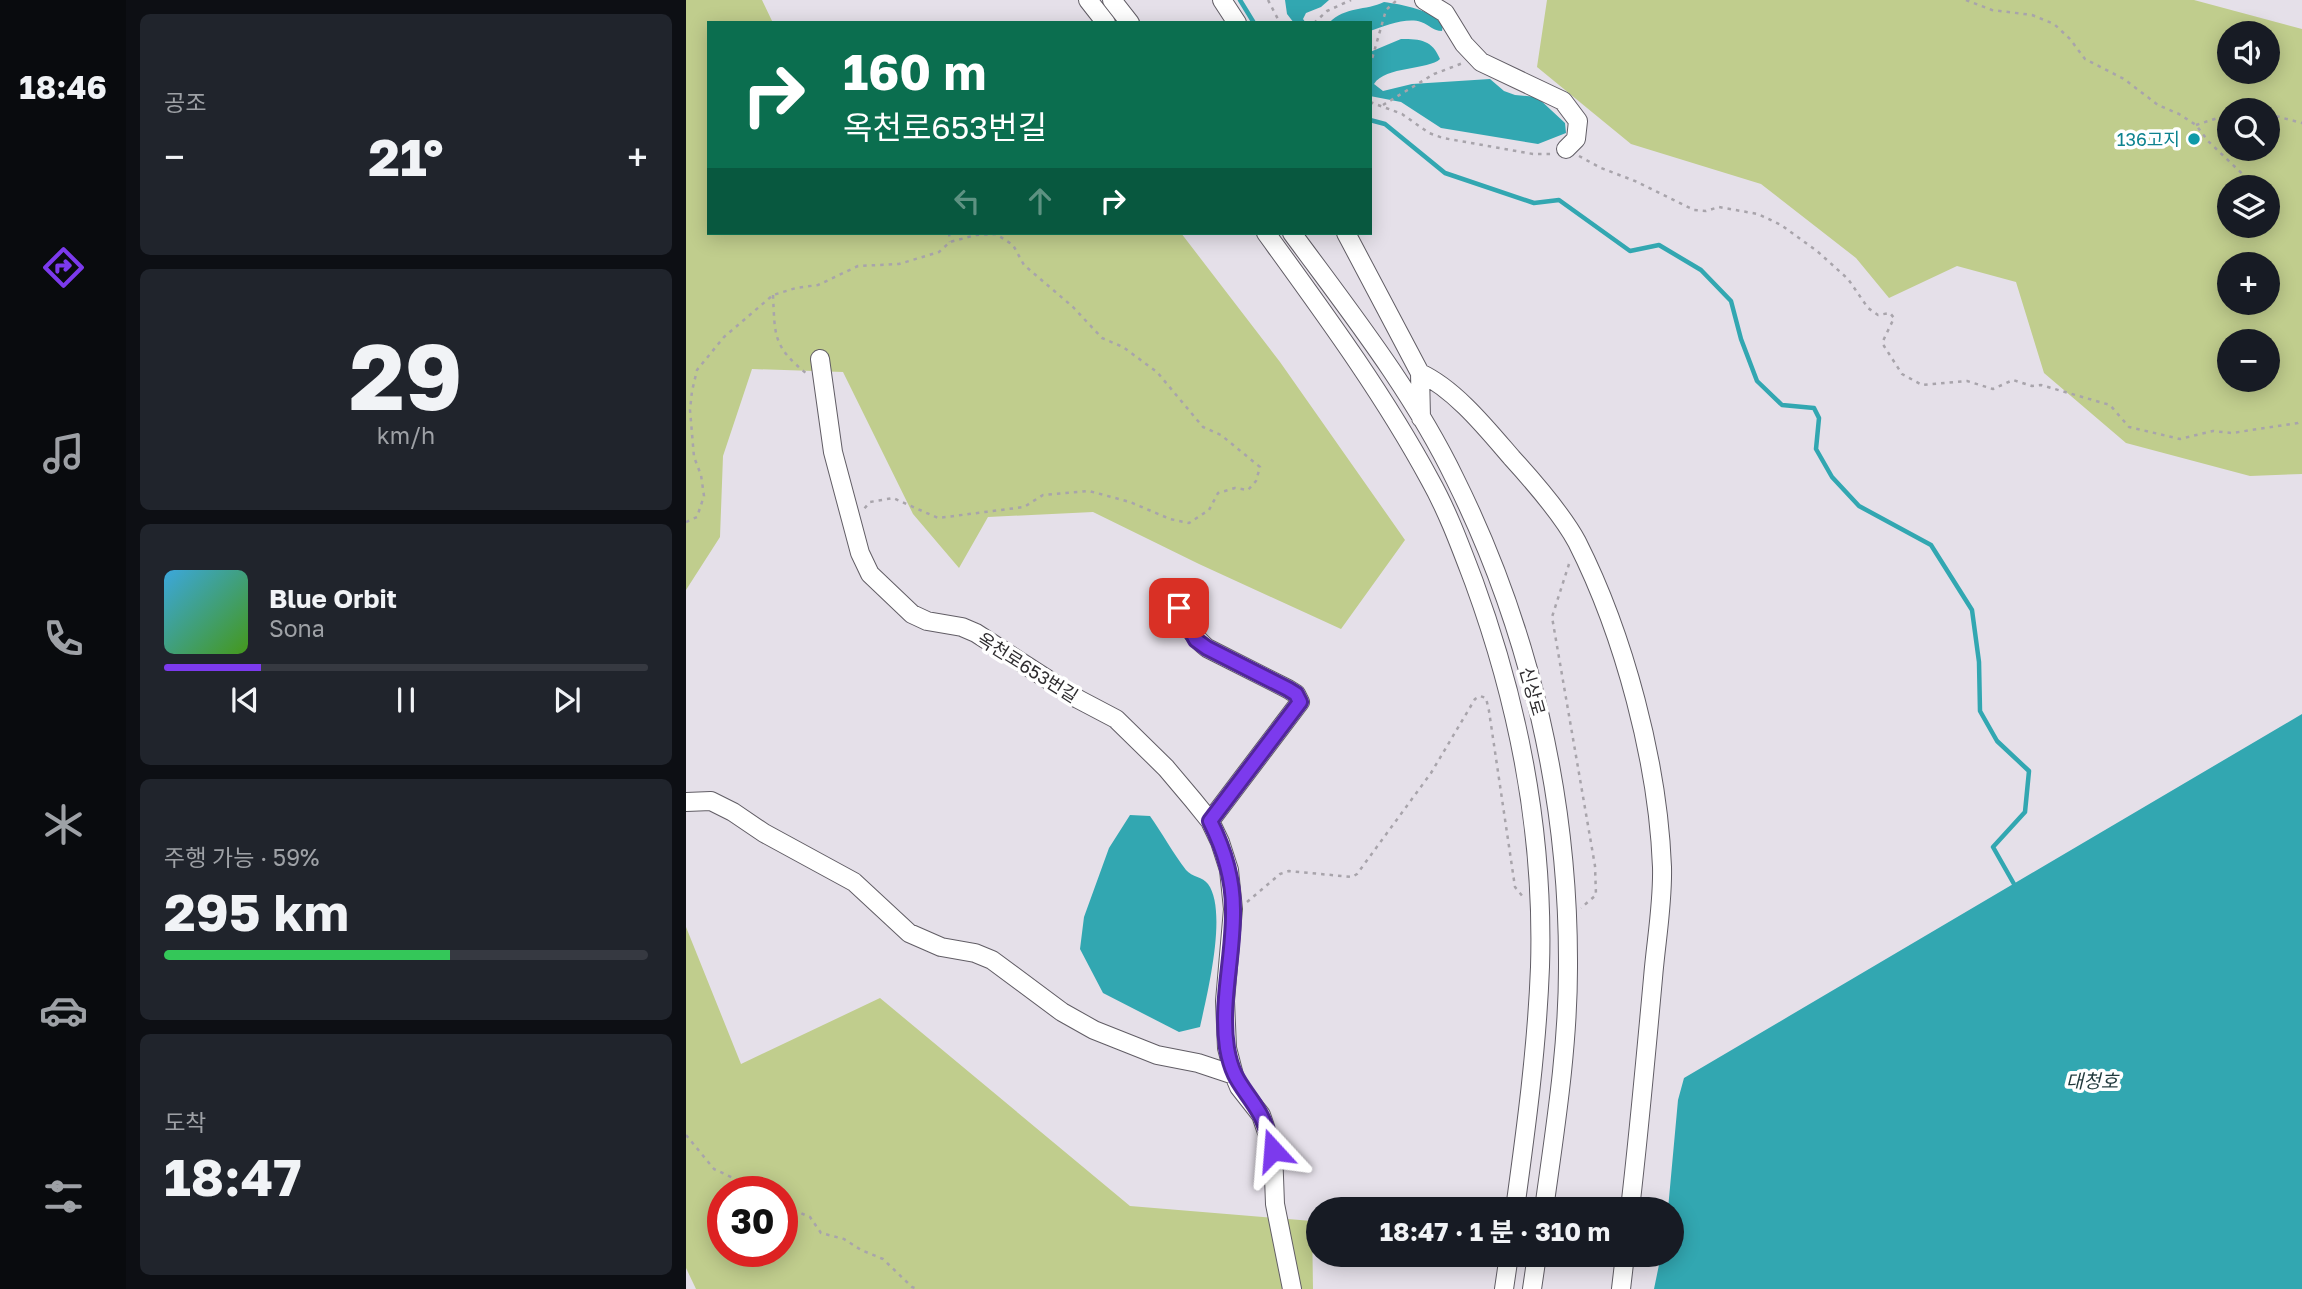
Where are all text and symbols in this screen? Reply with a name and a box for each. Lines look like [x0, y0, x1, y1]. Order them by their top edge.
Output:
map controls [2217, 21, 2280, 392]
button: sound [2217, 21, 2280, 84]
text: 160 m [843, 42, 986, 101]
icon: right [728, 49, 819, 140]
text: 18:46 [19, 68, 107, 106]
text: 공조 [164, 88, 206, 116]
button: search [2217, 98, 2280, 161]
text: 옥천로653번길 [843, 108, 1047, 146]
text: 21° [368, 125, 444, 187]
place label: 136고지 [2117, 128, 2180, 150]
marker: 136고지 [2186, 131, 2202, 147]
text: − [164, 134, 185, 179]
text: + [627, 134, 648, 179]
button: layers [2217, 175, 2280, 238]
icon: left [948, 182, 986, 220]
icon: ahead [1021, 182, 1059, 220]
icon: right [1094, 182, 1132, 220]
icon: directions [39, 243, 88, 292]
button: + [2217, 252, 2280, 315]
text: 29 [349, 321, 463, 430]
button: − [2217, 329, 2280, 392]
text: km/h [377, 421, 435, 449]
icon: music [39, 429, 88, 478]
pin [1149, 578, 1209, 638]
text: Blue Orbit [269, 583, 397, 614]
icon: arrive [1160, 589, 1198, 627]
icon: phone [39, 614, 88, 663]
text: Sona [269, 614, 325, 642]
street label: 옥천로653번길 [974, 627, 1082, 707]
street label: 신상로 [1516, 664, 1550, 718]
icon: previous [226, 681, 264, 719]
icon: pause [387, 681, 425, 719]
icon: next [548, 681, 586, 719]
icon: climate [39, 800, 88, 849]
text: 주행 가능 · 59% [164, 843, 319, 871]
text: 295 km [164, 880, 349, 942]
icon: car [39, 986, 88, 1035]
water label: 대청호 [2066, 1069, 2120, 1092]
text: 도착 [164, 1108, 206, 1136]
position arrow [1236, 1113, 1310, 1187]
text: 18:47 [164, 1145, 302, 1207]
icon: filters [39, 1172, 88, 1221]
speed limit sign: 30 [707, 1176, 798, 1267]
text: 18:47 · 1 분 · 310 m [1380, 1216, 1610, 1247]

